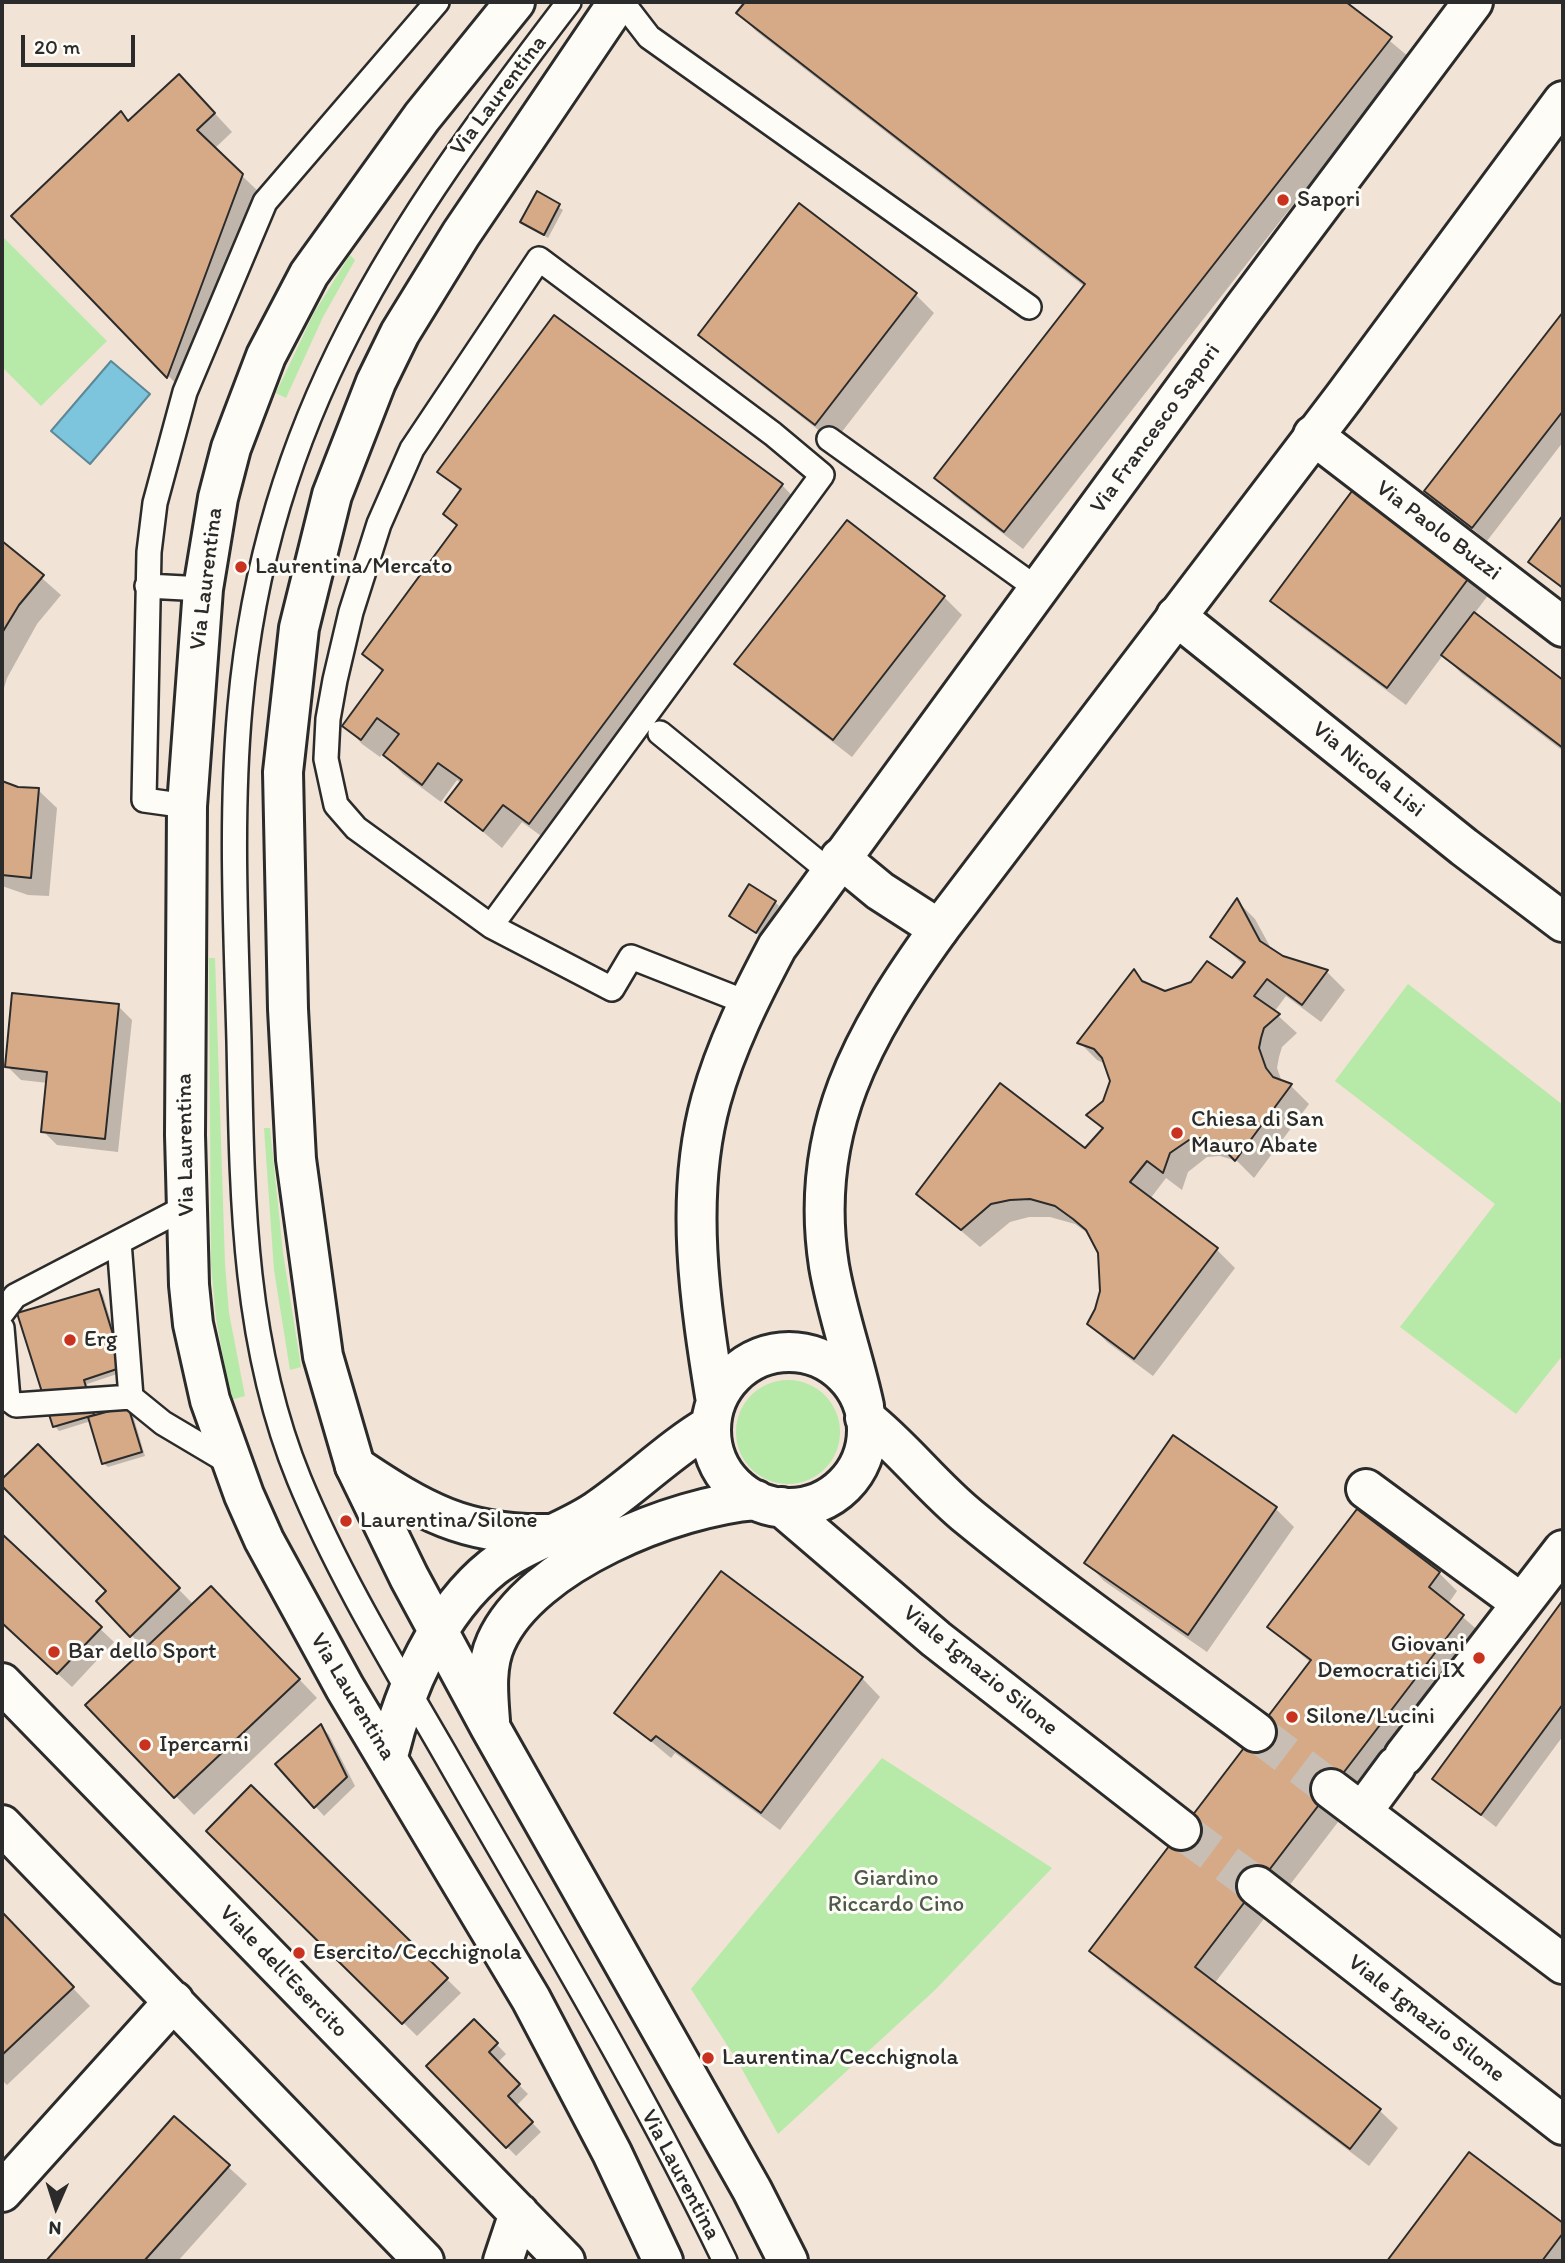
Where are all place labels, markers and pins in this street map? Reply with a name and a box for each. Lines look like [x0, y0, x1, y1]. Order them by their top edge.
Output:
place label: Sapori [1297, 186, 1360, 214]
marker: Sapori [1275, 192, 1291, 208]
place label: Laurentina/Mercato [255, 553, 452, 581]
marker: Laurentina/Mercato [233, 559, 249, 575]
place label: Chiesa di San Mauro Abate [1191, 1106, 1324, 1160]
marker: Chiesa di San Mauro Abate [1169, 1125, 1185, 1141]
place label: Erg [84, 1326, 117, 1354]
marker: Erg [62, 1332, 78, 1348]
place label: Laurentina/Silone [360, 1507, 538, 1535]
marker: Laurentina/Silone [338, 1513, 354, 1529]
place label: Giovani Democratici IX [1317, 1631, 1465, 1685]
place label: Bar dello Sport [68, 1638, 217, 1666]
marker: Bar dello Sport [46, 1644, 62, 1660]
marker: Giovani Democratici IX [1471, 1650, 1487, 1666]
place label: Silone/Lucini [1306, 1703, 1435, 1731]
marker: Silone/Lucini [1284, 1709, 1300, 1725]
place label: Ipercarni [159, 1731, 249, 1759]
marker: Ipercarni [137, 1737, 153, 1753]
place label: Esercito/Cecchignola [313, 1939, 522, 1967]
marker: Esercito/Cecchignola [291, 1945, 307, 1961]
place label: Laurentina/Cecchignola [722, 2044, 959, 2072]
marker: Laurentina/Cecchignola [700, 2050, 716, 2066]

